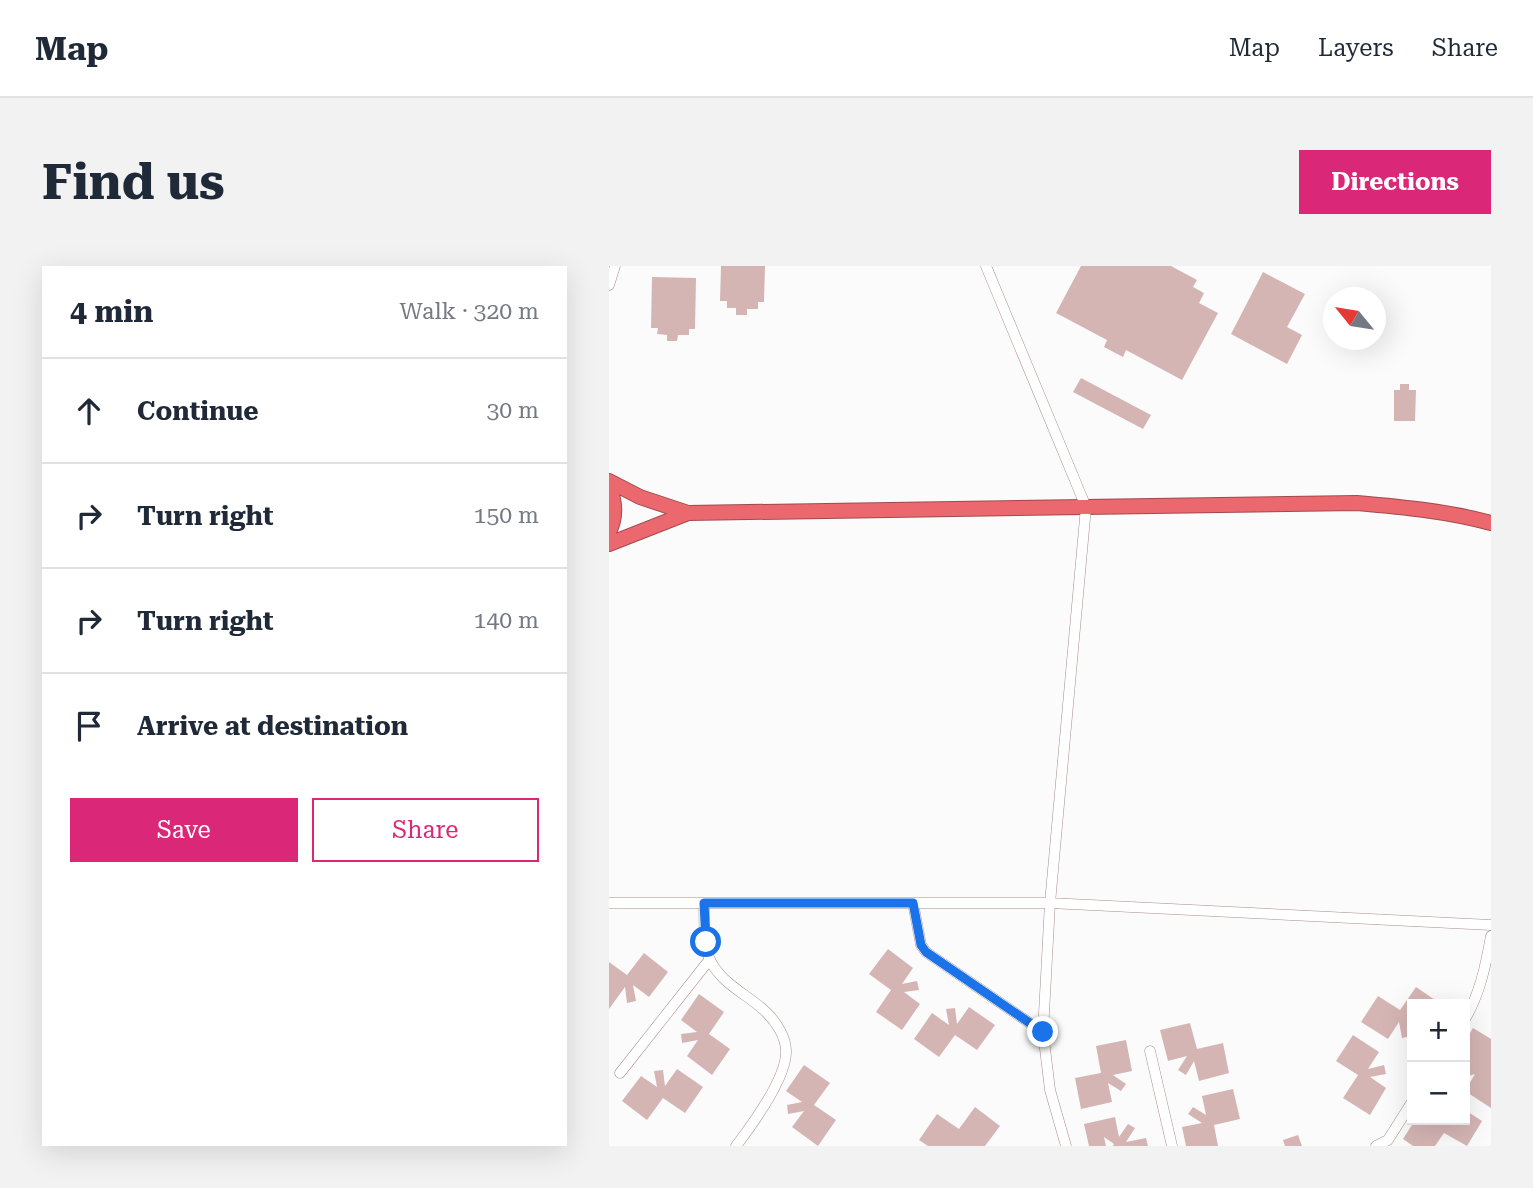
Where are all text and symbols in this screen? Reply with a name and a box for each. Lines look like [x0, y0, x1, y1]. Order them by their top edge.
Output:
text: Map [35, 29, 109, 68]
text: Map [1229, 34, 1280, 62]
text: Layers [1318, 34, 1394, 62]
text: Share [1432, 34, 1498, 62]
button: Directions [1299, 150, 1491, 214]
text: Find us [42, 154, 225, 211]
north arrow [1323, 287, 1386, 350]
text: 4 min [70, 294, 153, 329]
text: Walk · 320 m [400, 298, 539, 325]
icon: ahead [70, 392, 108, 430]
text: Continue [137, 396, 259, 426]
text: 30 m [486, 397, 539, 424]
icon: right [70, 497, 108, 535]
text: Turn right [137, 501, 273, 531]
text: 150 m [474, 502, 539, 529]
icon: right [70, 602, 108, 640]
text: Turn right [137, 606, 273, 636]
text: 140 m [474, 607, 539, 634]
icon: arrive [70, 707, 108, 745]
text: Arrive at destination [137, 711, 408, 741]
button: Save [70, 798, 298, 862]
button: Share [312, 798, 539, 862]
route start [690, 926, 721, 957]
map controls [1407, 999, 1470, 1125]
button: + [1407, 999, 1470, 1062]
route end [1027, 1016, 1058, 1047]
button: − [1407, 1062, 1470, 1125]

